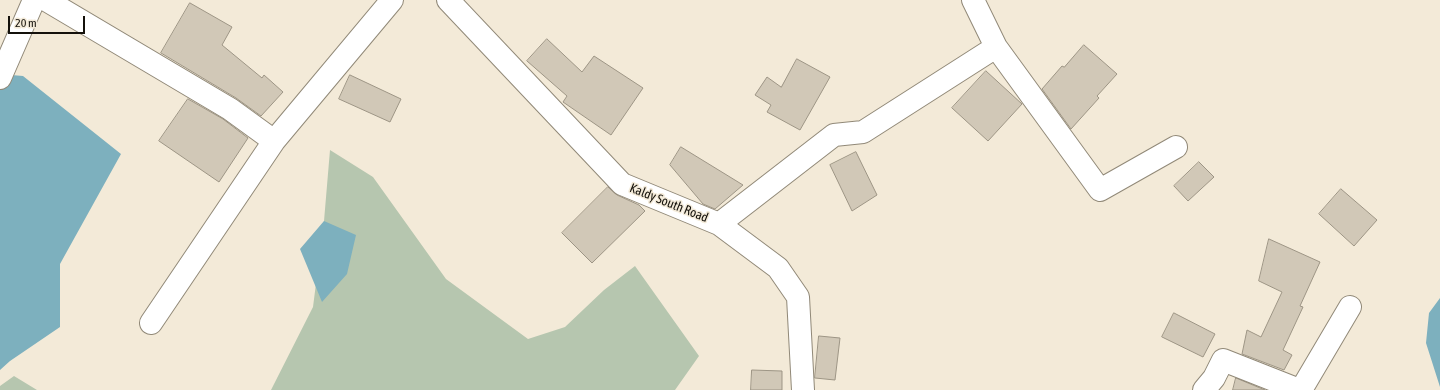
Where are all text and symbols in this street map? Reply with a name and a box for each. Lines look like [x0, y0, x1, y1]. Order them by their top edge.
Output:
scale bar [10, 8, 87, 34]
text: 20 m [15, 16, 37, 30]
street label: Kaldy South Road [627, 180, 711, 226]

